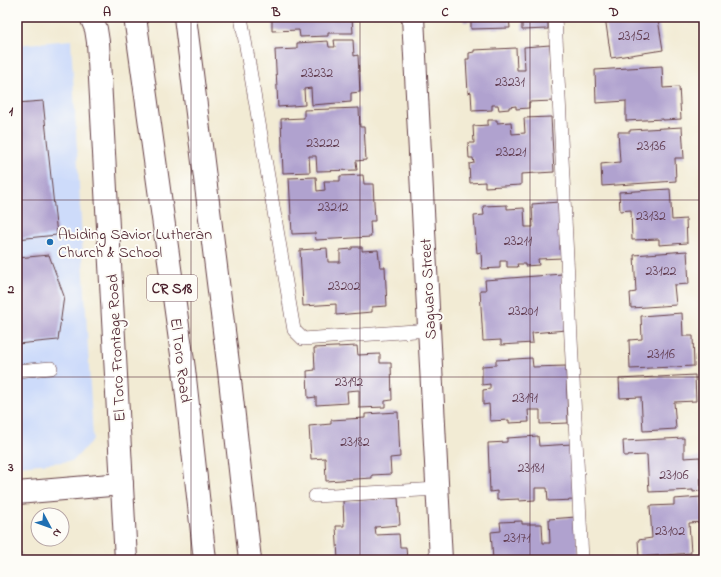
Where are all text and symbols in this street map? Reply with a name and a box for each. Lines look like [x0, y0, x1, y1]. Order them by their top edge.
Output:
text: A [103, 3, 111, 22]
text: B [271, 3, 281, 22]
text: C [441, 3, 449, 22]
text: D [608, 3, 619, 22]
house number: 23152 [618, 26, 650, 47]
house number: 23232 [301, 63, 333, 84]
house number: 23231 [495, 72, 526, 93]
text: 1 [9, 102, 14, 121]
house number: 23222 [306, 133, 340, 154]
house number: 23136 [636, 136, 666, 157]
house number: 23221 [495, 142, 527, 163]
house number: 23212 [317, 197, 349, 218]
house number: 23132 [636, 206, 666, 227]
place label: Abiding Savior Lutheran Church & School [58, 223, 212, 265]
house number: 23211 [504, 231, 533, 252]
marker: Abiding Savior Lutheran Church & School [45, 237, 55, 247]
street label: Saguaro Street [414, 237, 444, 340]
house number: 23122 [645, 261, 677, 282]
street label: El Toro Frontage Road [101, 273, 133, 422]
road number: CR S18 [147, 275, 197, 301]
house number: 23202 [328, 276, 360, 297]
text: 2 [7, 280, 15, 299]
house number: 23201 [508, 301, 539, 322]
street label: El Toro Road [163, 316, 197, 404]
house number: 23116 [647, 344, 675, 365]
house number: 23192 [335, 372, 363, 393]
house number: 23191 [512, 388, 538, 409]
house number: 23182 [340, 432, 370, 453]
text: 3 [7, 458, 14, 477]
house number: 23181 [518, 458, 545, 479]
house number: 23106 [659, 465, 689, 486]
north arrow [30, 507, 70, 547]
house number: 23102 [655, 521, 685, 542]
text: N [48, 525, 65, 541]
house number: 23171 [503, 528, 531, 549]

